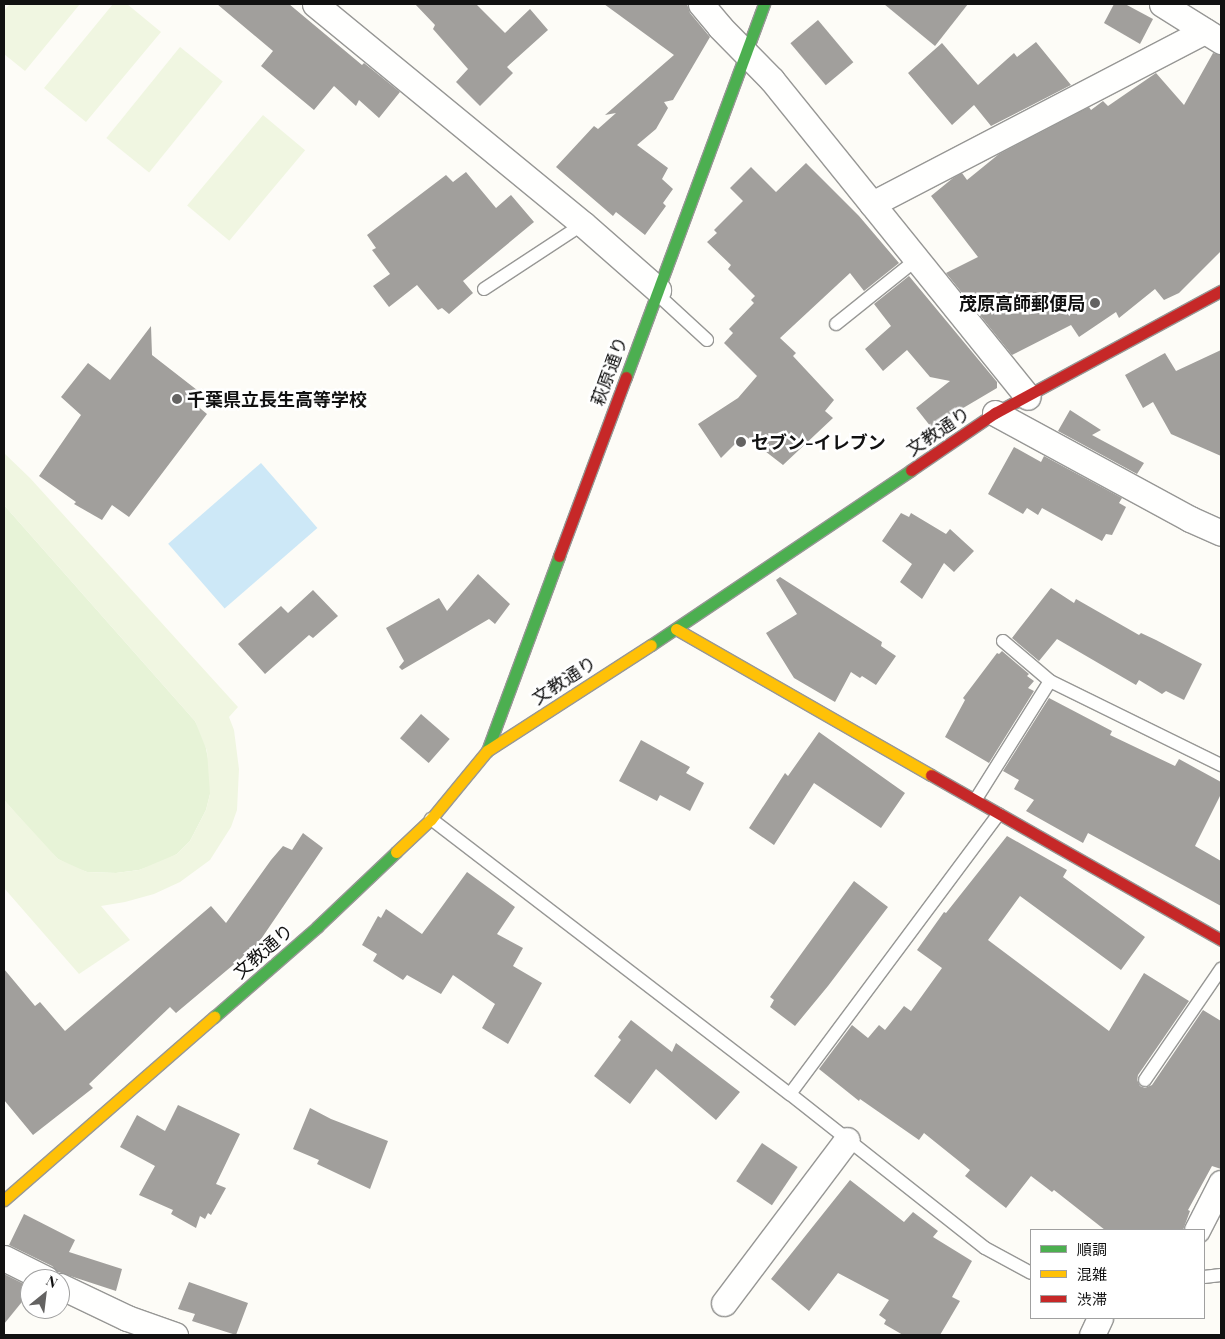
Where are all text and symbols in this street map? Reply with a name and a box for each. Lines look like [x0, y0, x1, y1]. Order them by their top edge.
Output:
place label: 茂原高師郵便局 [959, 292, 1085, 314]
marker: 茂原高師郵便局 [1089, 297, 1101, 309]
street label: 萩原通り [587, 333, 631, 409]
place label: 千葉県立長生高等学校 [187, 388, 367, 410]
marker: 千葉県立長生高等学校 [171, 393, 183, 405]
street label: 文教通り [902, 402, 974, 460]
place label: セブン-イレブン [751, 431, 886, 453]
marker: セブン-イレブン [735, 436, 747, 448]
street label: 文教通り [528, 651, 600, 709]
street label: 文教通り [229, 919, 297, 983]
legend [1030, 1229, 1205, 1319]
text: 順調 [1077, 1239, 1107, 1259]
text: 混雑 [1077, 1264, 1107, 1284]
north arrow [20, 1269, 70, 1319]
text: N [43, 1271, 61, 1292]
text: 渋滞 [1077, 1289, 1107, 1309]

